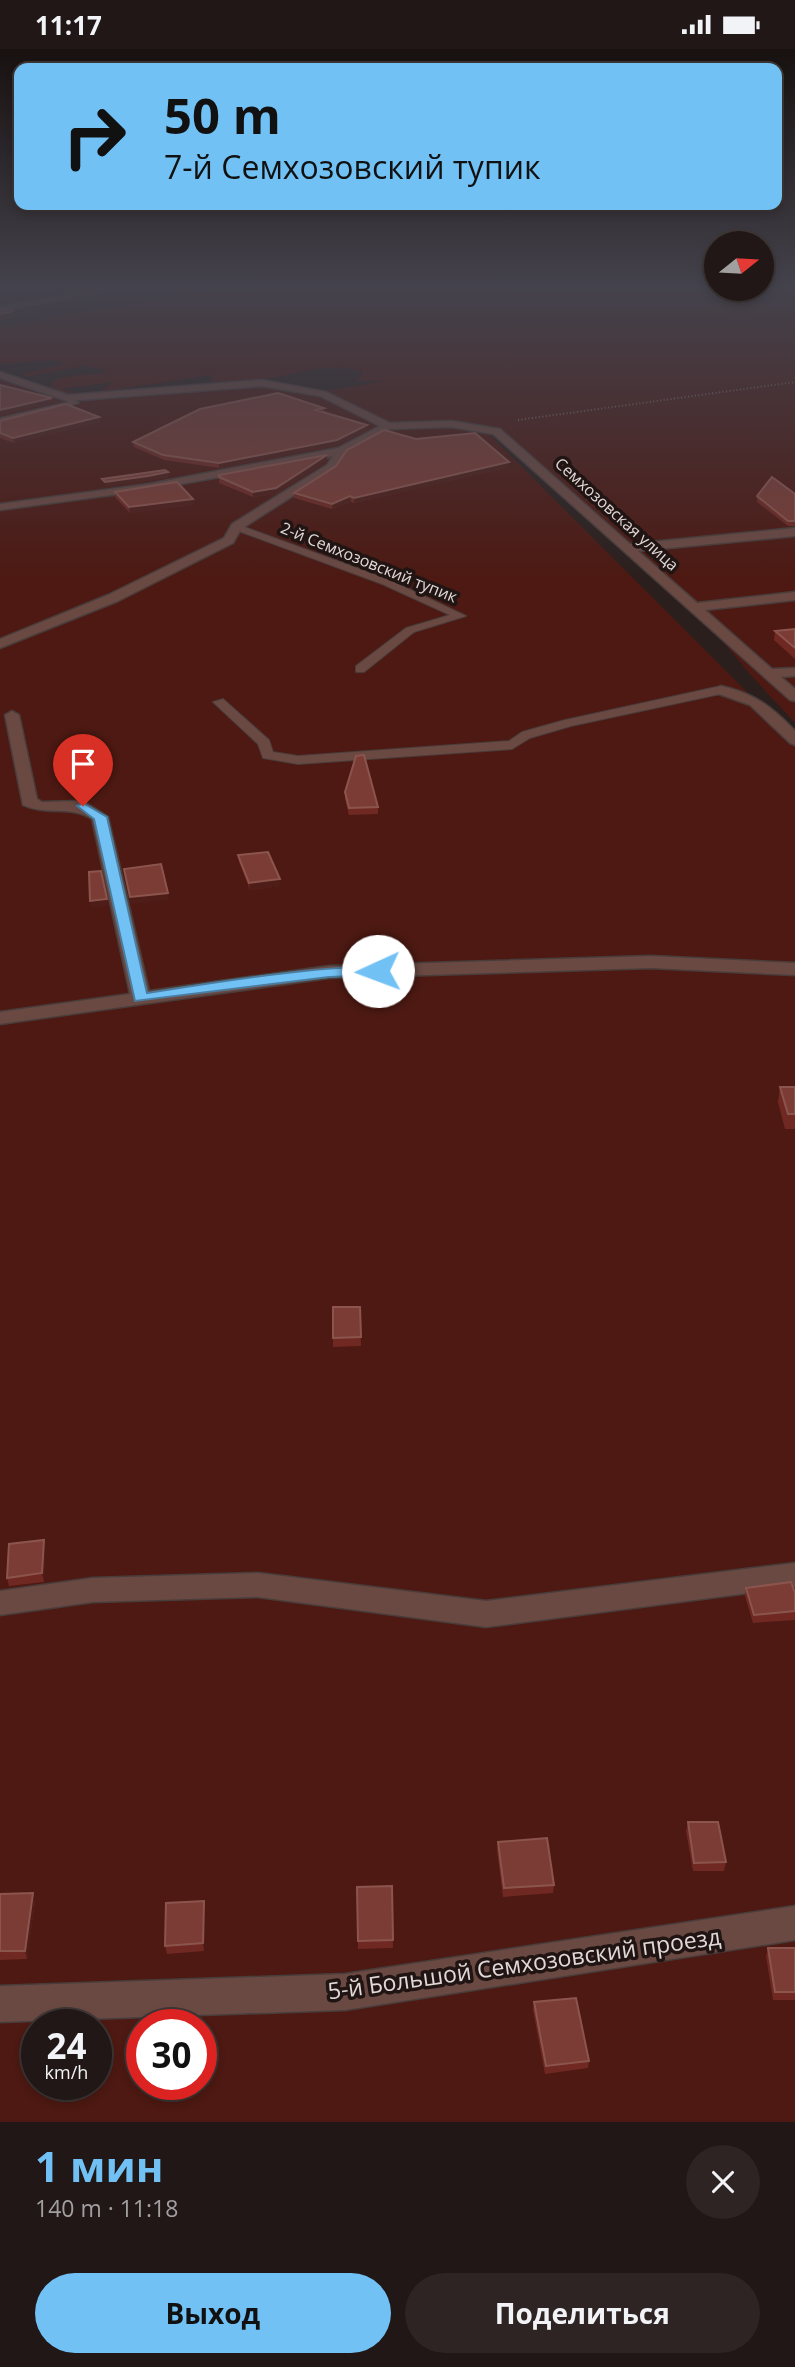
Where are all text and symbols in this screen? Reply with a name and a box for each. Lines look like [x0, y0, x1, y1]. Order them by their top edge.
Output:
text: 11:17 [35, 7, 102, 43]
text: 50 m [164, 82, 281, 148]
icon: right [49, 91, 140, 182]
text: 7-й Семхозовский тупик [164, 145, 541, 188]
north arrow [704, 231, 774, 301]
map controls [704, 231, 774, 301]
street label: Семхозовская улица [550, 452, 684, 576]
street label: 2-й Семхозовский тупик [278, 517, 461, 608]
pin [53, 734, 113, 806]
icon: arrive [64, 745, 102, 783]
position arrow [341, 934, 415, 1008]
street label: 5-й Большой Семхозовский проезд [325, 1920, 723, 2006]
speed limit sign: 30 [126, 2009, 217, 2100]
text: 24 [46, 2022, 87, 2069]
text: km/h [45, 2060, 88, 2084]
text: 1 мин [35, 2137, 163, 2194]
button: close [686, 2145, 760, 2219]
text: 140 m · 11:18 [35, 2192, 178, 2224]
button: Выход [35, 2273, 391, 2353]
button: Поделиться [405, 2273, 760, 2353]

